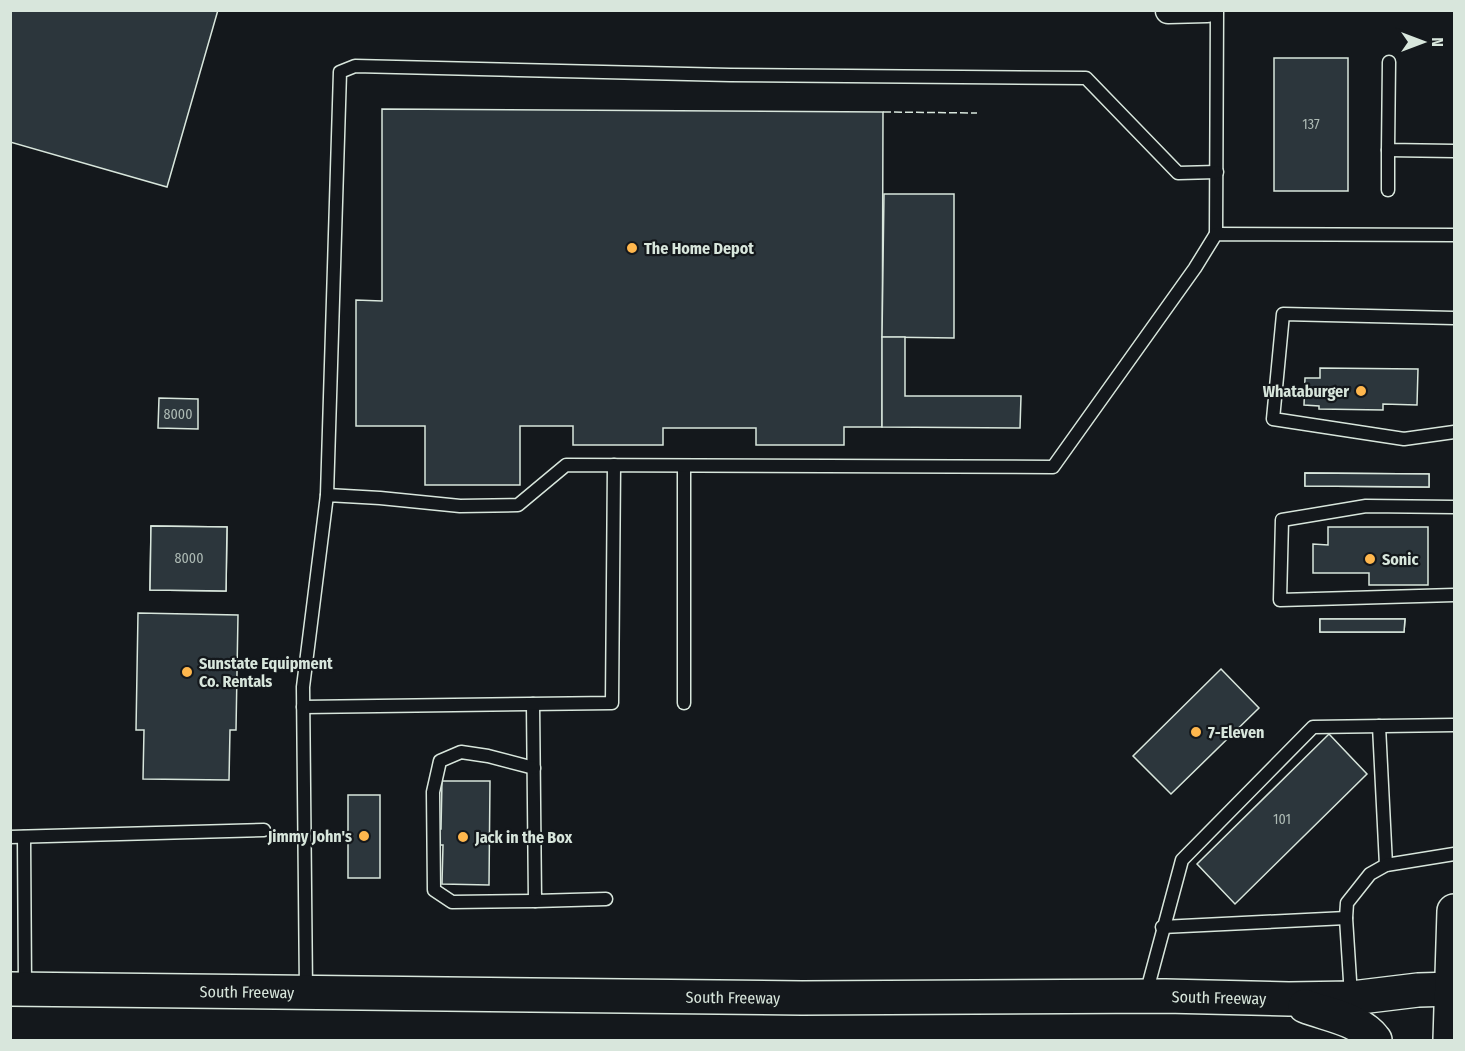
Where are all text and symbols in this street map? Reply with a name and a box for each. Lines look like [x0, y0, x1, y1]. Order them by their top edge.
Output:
north arrow [1393, 12, 1453, 72]
text: N [1428, 37, 1447, 47]
house number: 137 [1302, 116, 1320, 133]
place label: The Home Depot [644, 239, 754, 258]
marker: The Home Depot [625, 241, 639, 255]
place label: Whataburger [1263, 382, 1349, 401]
marker: Whataburger [1354, 384, 1368, 398]
house number: 8000 [164, 406, 192, 423]
house number: 8000 [175, 550, 203, 567]
place label: Sonic [1382, 550, 1418, 569]
marker: Sonic [1363, 552, 1377, 566]
place label: Sunstate Equipment Co. Rentals [199, 654, 333, 691]
marker: Sunstate Equipment Co. Rentals [180, 665, 194, 679]
place label: 7-Eleven [1208, 723, 1264, 742]
marker: 7-Eleven [1189, 725, 1203, 739]
house number: 101 [1273, 811, 1291, 828]
place label: Jimmy John's [267, 827, 352, 846]
place label: Jack in the Box [474, 828, 573, 847]
marker: Jimmy John's [357, 829, 371, 843]
marker: Jack in the Box [456, 830, 470, 844]
street label: South Freeway [200, 982, 295, 1002]
street label: South Freeway [686, 987, 781, 1007]
street label: South Freeway [1171, 987, 1267, 1008]

